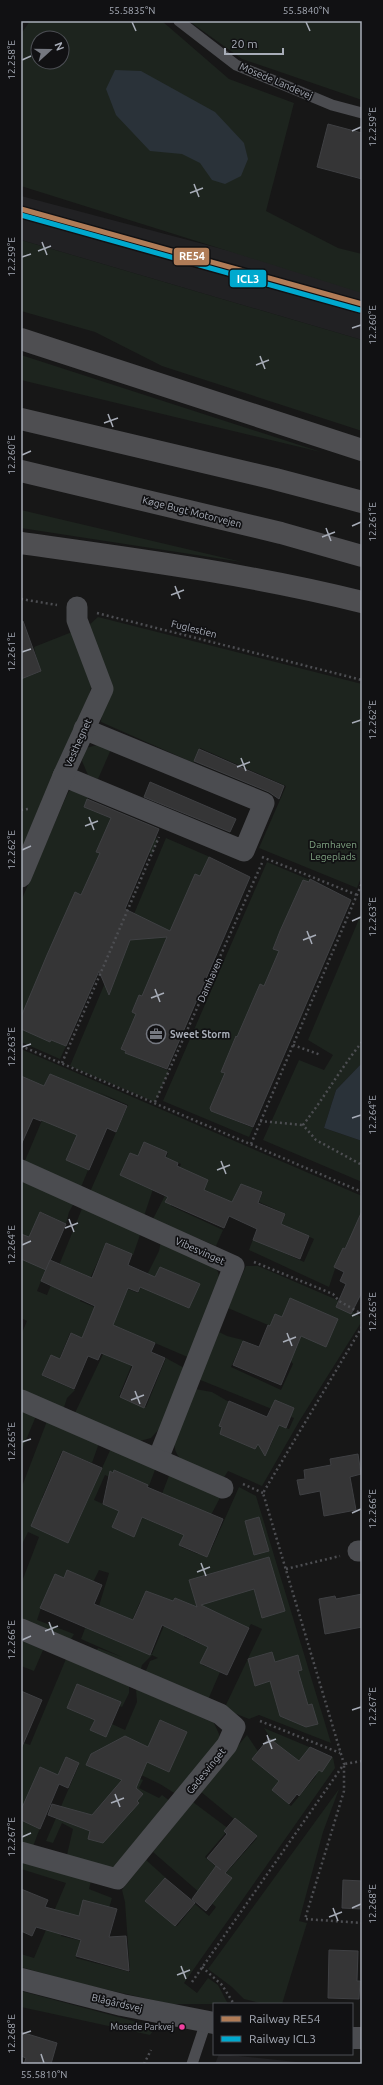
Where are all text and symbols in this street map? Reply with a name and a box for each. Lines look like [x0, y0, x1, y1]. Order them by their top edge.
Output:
text: 55.5835°N [109, 5, 155, 16]
text: 55.5840°N [283, 5, 329, 16]
north arrow [30, 30, 70, 70]
scale bar [225, 30, 283, 56]
text: 20 m [231, 37, 258, 50]
text: 12.258°E [6, 40, 17, 80]
text: N [52, 40, 66, 52]
street label: Mosede Landevej [238, 61, 314, 101]
text: 12.259°E [367, 107, 378, 147]
text: 12.259°E [6, 237, 17, 277]
line badge: RE54 [173, 247, 210, 266]
text: RE54 [179, 250, 205, 262]
line badge: ICL3 [229, 269, 267, 288]
text: ICL3 [237, 273, 259, 285]
text: 12.260°E [367, 305, 378, 345]
text: 12.260°E [6, 435, 17, 475]
street label: Køge Bugt Motorvejen [141, 494, 243, 530]
text: 12.261°E [367, 502, 378, 542]
street label: Fuglestien [170, 618, 218, 640]
text: 12.261°E [6, 632, 17, 672]
text: 12.262°E [367, 700, 378, 740]
street label: Vesthegnet [62, 717, 94, 769]
text: 12.262°E [6, 830, 17, 870]
park label: Damhaven Legeplads [309, 839, 357, 862]
text: 12.263°E [367, 897, 378, 937]
street label: Damhaven [195, 956, 225, 1004]
office icon: Sweet Storm [145, 1023, 167, 1045]
text: 12.263°E [6, 1027, 17, 1067]
place label: Sweet Storm [170, 1029, 230, 1040]
text: 12.264°E [367, 1095, 378, 1135]
text: 12.264°E [6, 1225, 17, 1265]
street label: Vibesvinget [174, 1235, 227, 1267]
text: 12.265°E [367, 1292, 378, 1332]
text: 12.265°E [6, 1422, 17, 1462]
text: 12.266°E [367, 1489, 378, 1529]
text: 12.266°E [6, 1620, 17, 1660]
text: 12.267°E [367, 1687, 378, 1727]
street label: Gadesvinget [184, 1746, 228, 1796]
text: 12.267°E [6, 1817, 17, 1857]
text: 12.268°E [367, 1884, 378, 1924]
street label: Blågårdsvej [91, 1992, 143, 2014]
legend [213, 2003, 353, 2055]
text: Railway RE54 [249, 2012, 321, 2025]
text: 12.268°E [6, 2014, 17, 2054]
place label: Mosede Parkvej [110, 2022, 174, 2032]
marker: Mosede Parkvej [177, 2022, 187, 2032]
text: Railway ICL3 [249, 2032, 316, 2045]
text: 55.5810°N [21, 2069, 67, 2080]

